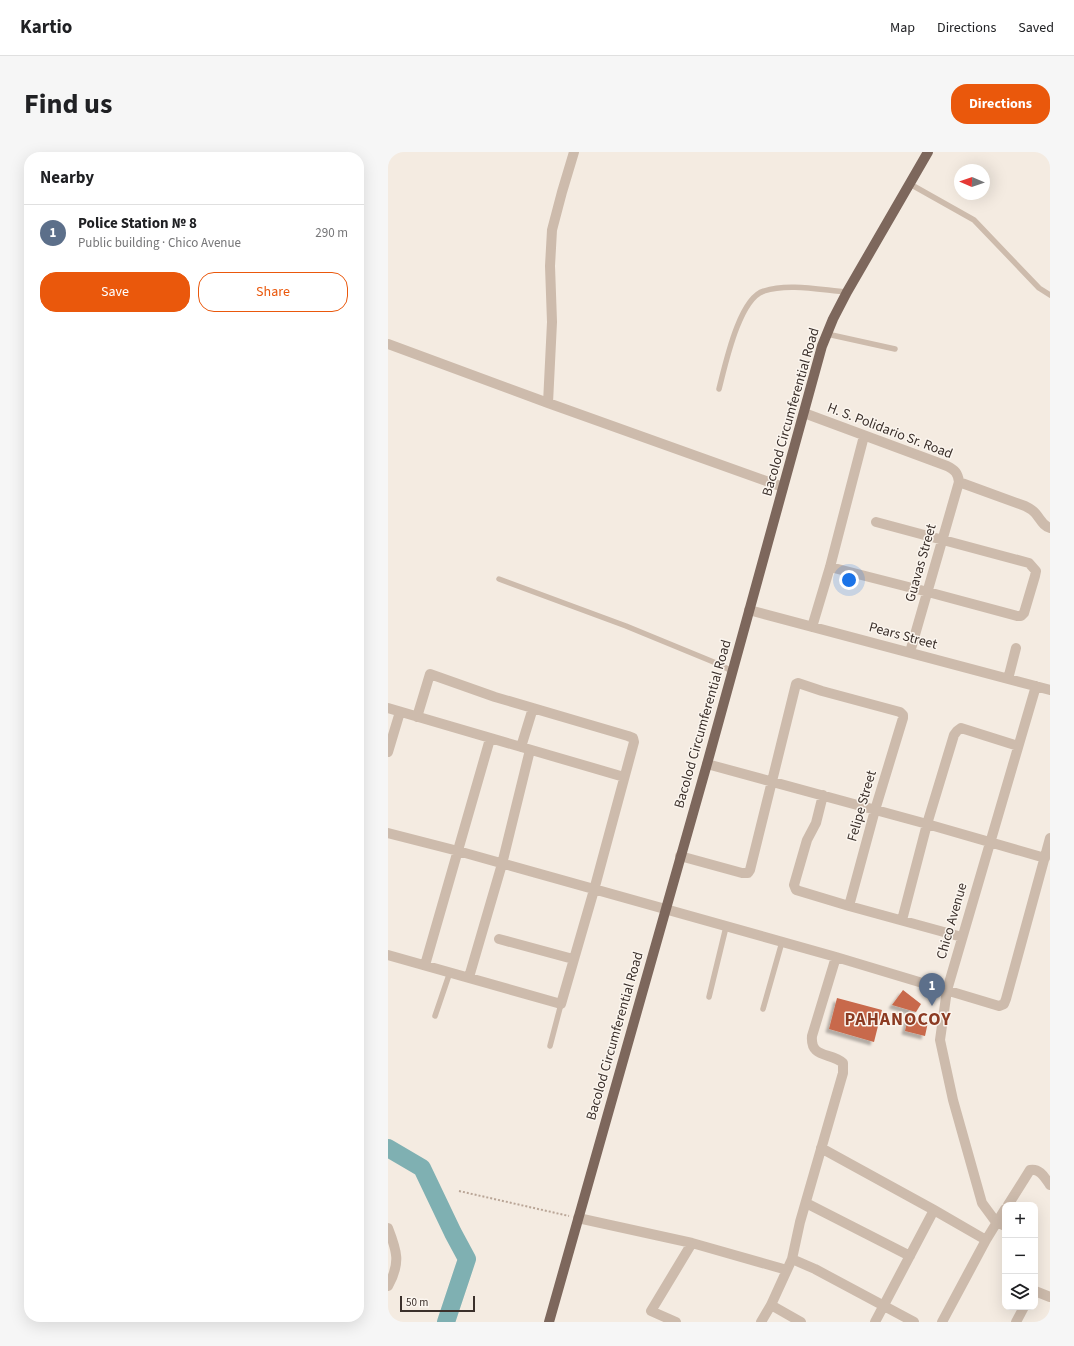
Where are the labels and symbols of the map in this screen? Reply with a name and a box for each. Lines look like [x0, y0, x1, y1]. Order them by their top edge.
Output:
north arrow [954, 164, 990, 200]
street label: Bacolod Circumferential Road [757, 325, 825, 499]
street label: H. S. Polidario Sr. Road [824, 398, 956, 464]
street label: Guavas Street [900, 521, 942, 604]
your location [839, 570, 859, 590]
street label: Pears Street [867, 617, 940, 655]
street label: Bacolod Circumferential Road [669, 637, 737, 811]
street label: Felipe Street [842, 768, 882, 844]
street label: Chico Avenue [932, 880, 972, 962]
street label: Bacolod Circumferential Road [581, 949, 649, 1123]
pin: 1 [919, 973, 945, 1006]
district label: PAHANOCOY [844, 1007, 952, 1032]
scale bar [400, 1294, 475, 1313]

